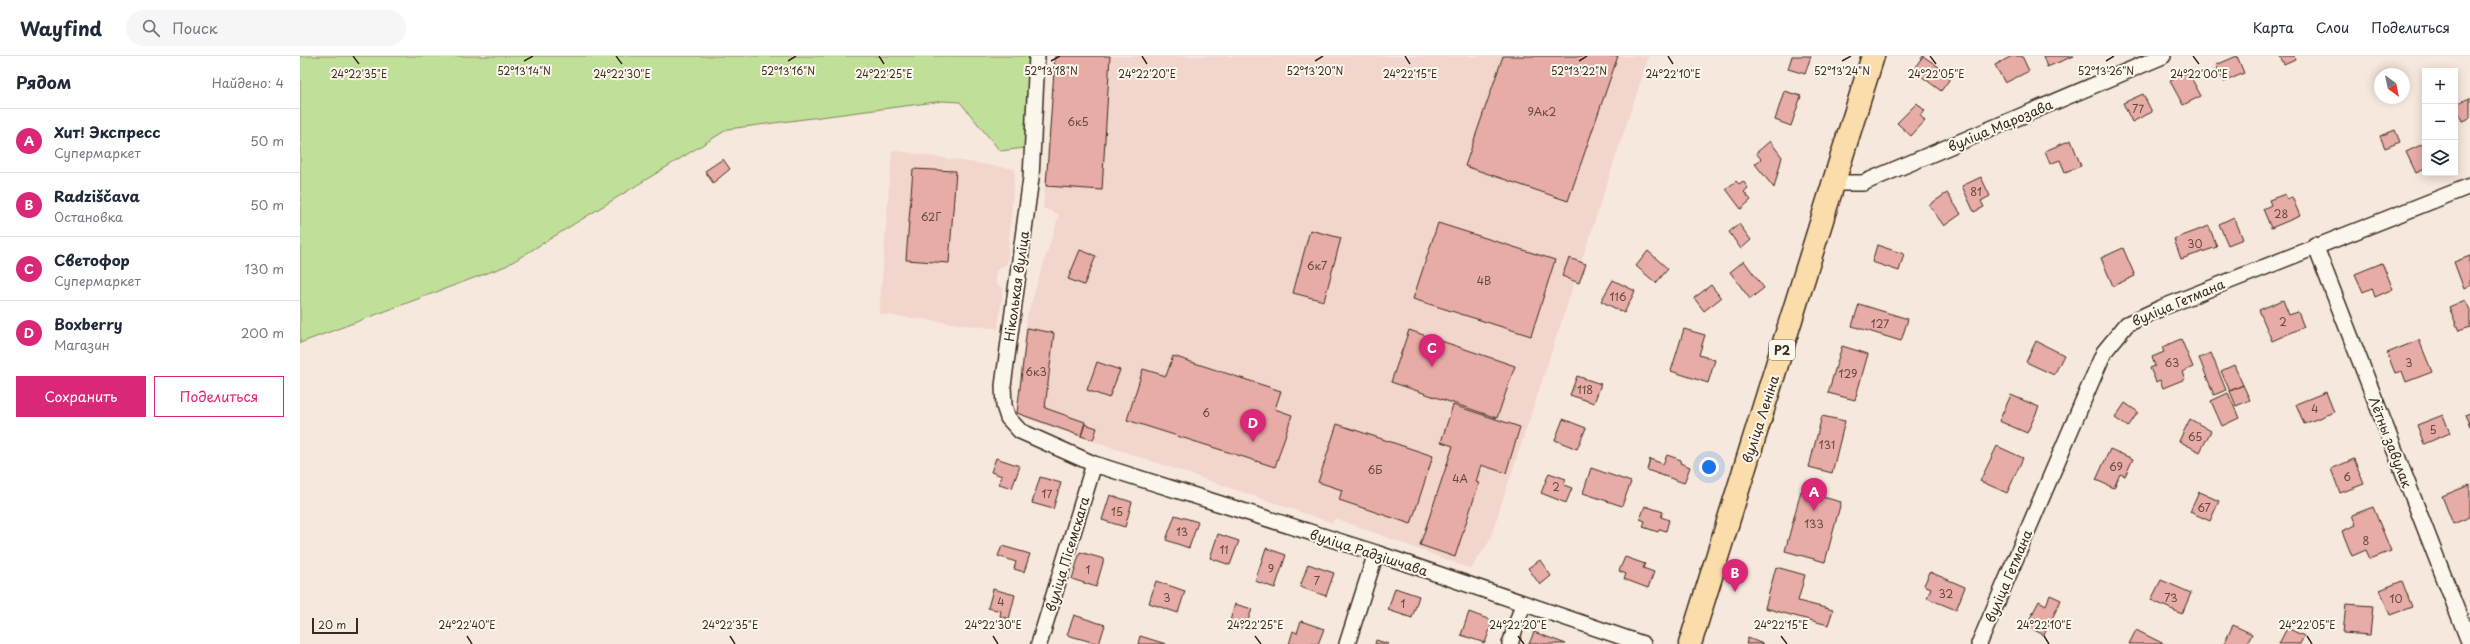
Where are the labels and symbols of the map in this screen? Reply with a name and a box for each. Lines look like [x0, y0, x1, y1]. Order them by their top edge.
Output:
text: 52°13'14"N [497, 63, 551, 78]
text: 52°13'16"N [761, 63, 815, 78]
text: 52°13'18"N [1024, 63, 1078, 78]
text: 52°13'20"N [1287, 63, 1344, 78]
text: 52°13'22"N [1551, 63, 1607, 78]
text: 52°13'24"N [1814, 63, 1870, 78]
text: 52°13'26"N [2078, 63, 2134, 78]
text: 24°22'35"E [331, 66, 387, 81]
text: 24°22'30"E [593, 66, 651, 81]
text: 24°22'25"E [856, 66, 912, 81]
text: 24°22'20"E [1118, 66, 1176, 81]
text: 24°22'15"E [1383, 66, 1437, 81]
text: 24°22'10"E [1645, 66, 1701, 81]
text: 24°22'05"E [1907, 66, 1965, 81]
text: 24°22'00"E [2170, 66, 2228, 81]
north arrow [2374, 68, 2410, 104]
street label: вуліца Марозава [1945, 94, 2056, 156]
house number: 77 [2132, 100, 2144, 117]
house number: 9Ак2 [1528, 103, 1557, 120]
house number: 6к5 [1067, 113, 1089, 130]
house number: 81 [1970, 183, 1982, 200]
house number: 28 [2274, 205, 2288, 222]
house number: 62Г [921, 208, 941, 225]
street label: Ніколькая вуліца [999, 230, 1033, 342]
house number: 30 [2187, 235, 2203, 252]
house number: 6к7 [1307, 257, 1327, 274]
house number: 4В [1477, 272, 1491, 289]
street label: вуліца Гетмана [2129, 274, 2228, 330]
house number: 116 [1610, 288, 1627, 305]
house number: 2 [2279, 313, 2287, 330]
house number: 127 [1871, 315, 1889, 332]
pin: C [1419, 334, 1445, 367]
road number: Р2 [1769, 340, 1795, 360]
house number: 63 [2165, 354, 2179, 371]
house number: 3 [2405, 354, 2413, 371]
house number: 6к3 [1025, 363, 1047, 380]
house number: 129 [1839, 365, 1857, 382]
street label: вуліца Леніна [1737, 372, 1783, 465]
house number: 118 [1577, 381, 1593, 398]
street label: Лётны завулак [2365, 394, 2417, 491]
house number: 4 [2311, 400, 2319, 417]
house number: 6 [1202, 404, 1210, 421]
pin: D [1240, 409, 1266, 442]
house number: 5 [2429, 421, 2437, 438]
house number: 65 [2188, 428, 2202, 445]
house number: 131 [1819, 436, 1835, 453]
your location [1699, 457, 1719, 477]
house number: 69 [2109, 458, 2123, 475]
house number: 6Б [1368, 461, 1382, 478]
house number: 6 [2343, 468, 2351, 485]
house number: 4А [1452, 470, 1468, 487]
house number: 2 [1552, 478, 1560, 495]
pin: A [1801, 478, 1827, 511]
house number: 17 [1042, 485, 1053, 502]
street label: вуліца Пісемскага [1040, 493, 1094, 614]
house number: 67 [2197, 499, 2211, 516]
house number: 15 [1111, 503, 1123, 520]
house number: 133 [1804, 515, 1824, 532]
house number: 13 [1176, 523, 1188, 540]
street label: вуліца Радзішчава [1308, 524, 1431, 580]
street label: вуліца Гетмана [1980, 526, 2036, 625]
house number: 8 [2363, 532, 2370, 549]
house number: 11 [1219, 541, 1229, 558]
pin: B [1722, 559, 1748, 592]
house number: 9 [1268, 560, 1274, 577]
house number: 1 [1086, 561, 1091, 578]
house number: 7 [1314, 572, 1320, 589]
house number: 32 [1939, 585, 1954, 602]
house number: 3 [1163, 589, 1171, 606]
house number: 73 [2164, 589, 2178, 606]
house number: 10 [2390, 590, 2402, 607]
house number: 4 [997, 593, 1005, 610]
house number: 1 [1401, 595, 1406, 612]
scale bar [312, 616, 358, 635]
text: 24°22'40"E [438, 617, 496, 632]
text: 24°22'35"E [702, 617, 758, 632]
text: 24°22'30"E [964, 617, 1022, 632]
text: 24°22'25"E [1227, 617, 1283, 632]
text: 24°22'20"E [1489, 617, 1547, 632]
text: 24°22'15"E [1754, 617, 1808, 632]
text: 24°22'10"E [2016, 617, 2072, 632]
text: 24°22'05"E [2278, 617, 2336, 632]

